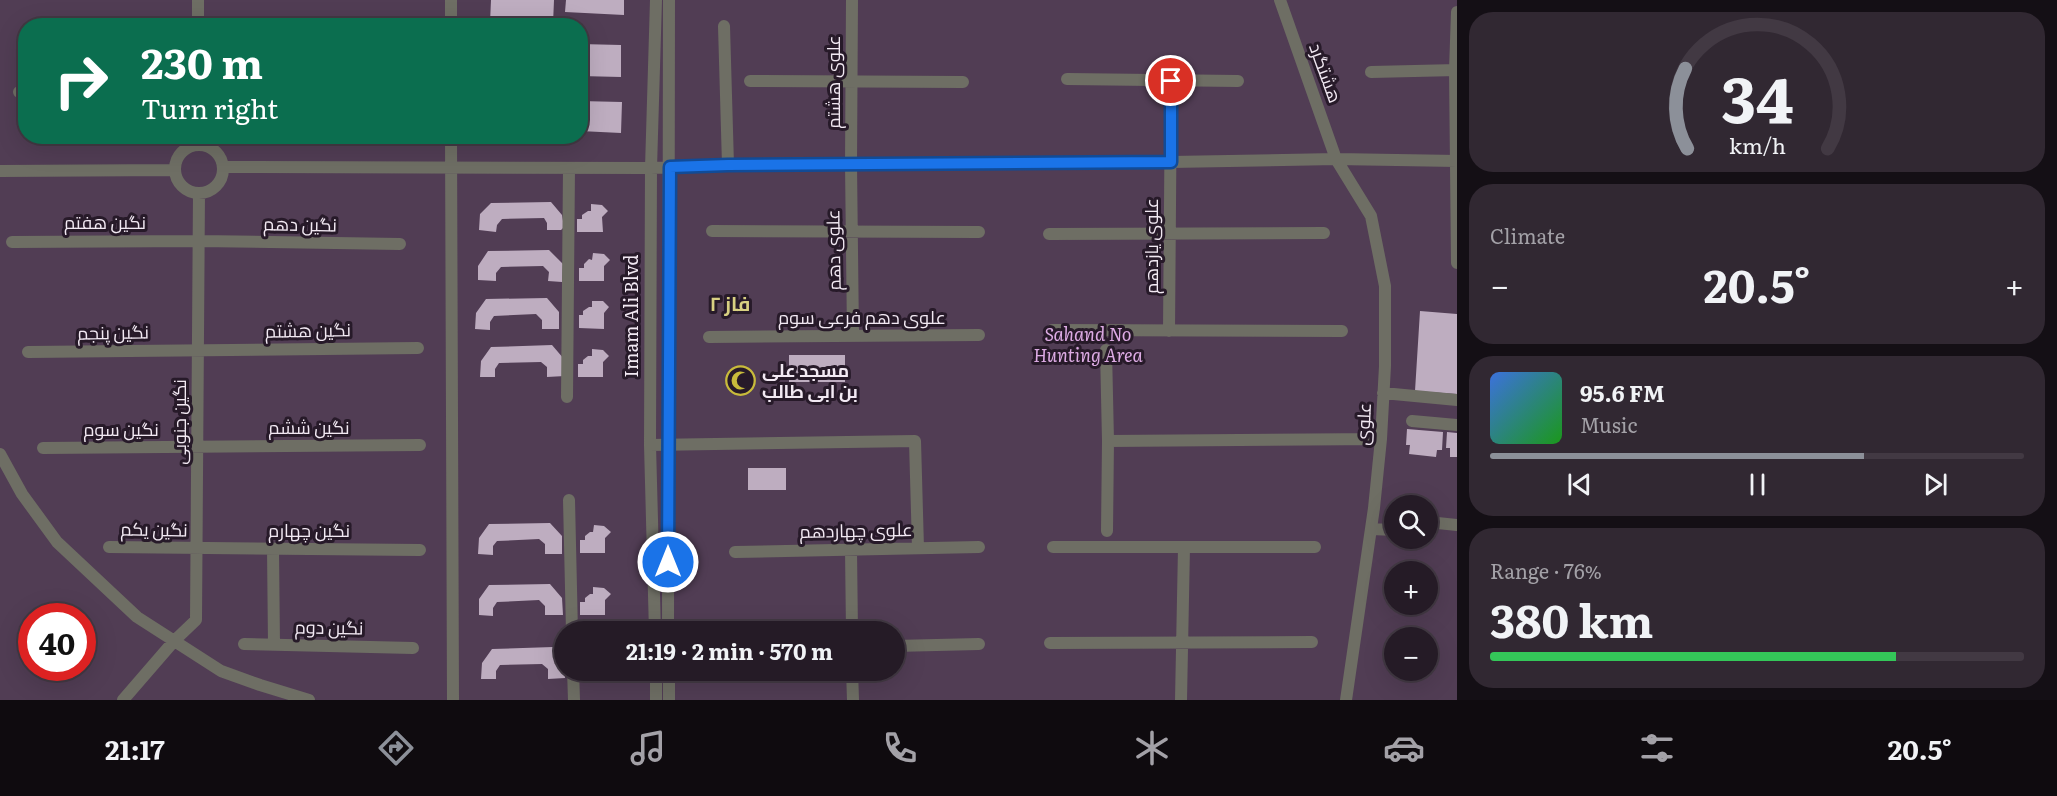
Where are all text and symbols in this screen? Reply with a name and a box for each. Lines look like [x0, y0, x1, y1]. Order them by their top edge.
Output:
text: 230 m [141, 30, 263, 92]
street label: علوی هشتم [819, 35, 846, 129]
street label: هشتگرد [1303, 39, 1350, 106]
icon: right [42, 42, 120, 120]
text: 34 [1721, 50, 1793, 142]
pin [1145, 55, 1196, 106]
icon: arrive [1154, 64, 1187, 97]
text: Turn right [141, 87, 278, 127]
text: km/h [1728, 129, 1786, 161]
street label: علوی یازدهم [1137, 198, 1164, 294]
street label: نگین هفتم [64, 208, 146, 235]
street label: نگین دهم [263, 209, 337, 238]
street label: علوی دهم [818, 209, 847, 291]
text: Climate [1490, 220, 1565, 250]
text: 20.5° [1703, 250, 1811, 317]
street label: Imam Ali Blvd [617, 255, 644, 377]
text: − [1490, 259, 1509, 308]
text: + [2005, 259, 2024, 308]
district label: فاز ۲ [710, 287, 750, 317]
street label: علوی دهم فرعی سوم [778, 303, 946, 330]
street label: نگین هشتم [265, 315, 351, 344]
street label: نگین پنجم [77, 317, 149, 346]
park label: Sahand No Hunting Area [1033, 320, 1143, 368]
place label: مسجد علی بن ابی طالب [762, 356, 858, 404]
mosque icon: مسجد علی بن ابی طالب [725, 365, 757, 397]
text: 95.6 FM [1580, 376, 1665, 409]
street label: نگین جنوبی [165, 379, 192, 465]
street label: علوی [1348, 402, 1377, 446]
text: Music [1580, 409, 1637, 439]
street label: نگین ششم [268, 413, 350, 440]
street label: نگین سوم [83, 415, 159, 442]
icon: previous [1563, 468, 1596, 501]
icon: pause [1741, 468, 1774, 501]
icon: next [1919, 468, 1952, 501]
map controls [1384, 495, 1438, 681]
button: search [1384, 495, 1438, 549]
street label: نگین یکم [120, 514, 188, 543]
street label: علوی چهاردهم [799, 515, 913, 544]
street label: نگین چهارم [268, 516, 350, 543]
position arrow [636, 530, 700, 594]
text: Range · 76% [1490, 555, 1602, 585]
button: + [1384, 561, 1438, 615]
text: 380 km [1490, 585, 1653, 652]
speed limit sign: 40 [18, 603, 96, 681]
street label: نگین دوم [294, 612, 364, 641]
button: − [1384, 627, 1438, 681]
text: 21:19 · 2 min · 570 m [626, 634, 833, 667]
icon: directions [375, 727, 417, 769]
icon: music [627, 727, 669, 769]
icon: phone [879, 727, 921, 769]
icon: climate [1131, 727, 1173, 769]
icon: car [1383, 727, 1425, 769]
icon: filters [1636, 727, 1678, 769]
text: 21:17 [105, 728, 165, 768]
text: 20.5° [1888, 728, 1952, 768]

